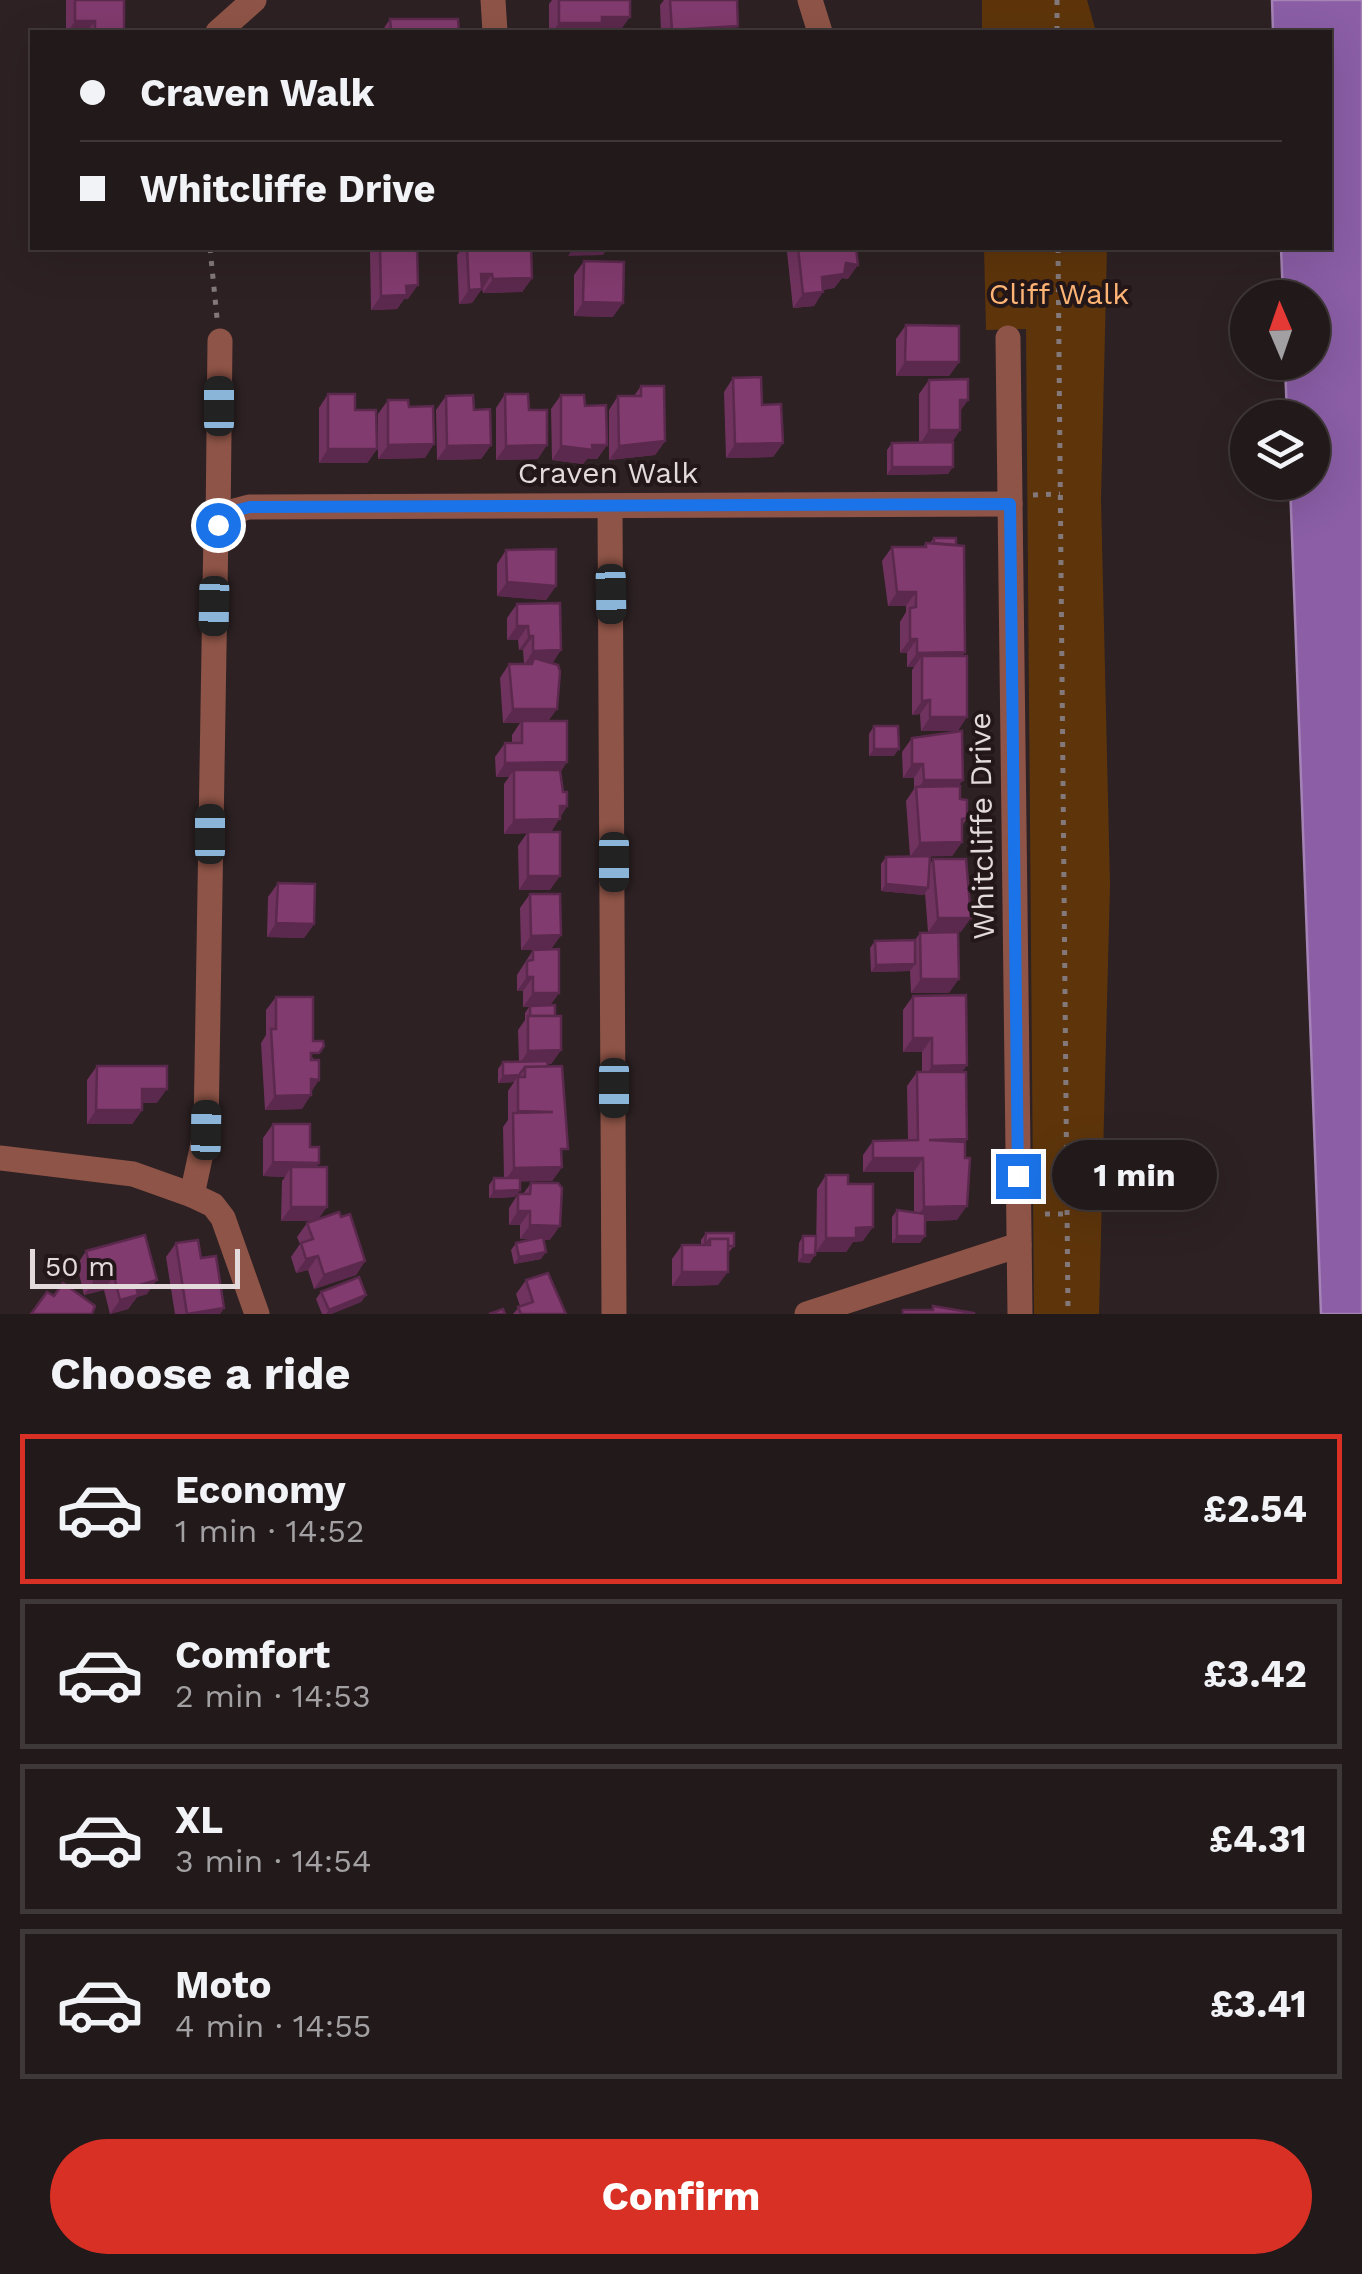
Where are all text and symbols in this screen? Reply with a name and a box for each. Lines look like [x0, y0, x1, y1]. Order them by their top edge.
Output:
text: Craven Walk [140, 71, 374, 115]
text: Whitcliffe Drive [140, 167, 435, 211]
park label: Cliff Walk [989, 276, 1129, 311]
north arrow [1230, 280, 1330, 380]
map controls [1230, 280, 1330, 500]
car [204, 376, 234, 436]
button: layers [1230, 400, 1330, 500]
street label: Craven Walk [518, 455, 698, 490]
route start [196, 503, 241, 548]
car [595, 564, 627, 624]
car [198, 576, 230, 636]
street label: Whitcliffe Drive [962, 712, 1001, 940]
car [195, 804, 225, 864]
car [599, 832, 629, 892]
car [599, 1058, 629, 1118]
car [190, 1100, 222, 1160]
callout: 1 min [1053, 1141, 1218, 1211]
route end [996, 1154, 1041, 1199]
text: 1 min [1093, 1156, 1176, 1194]
scale bar [30, 1244, 240, 1288]
text: 50 m [45, 1250, 115, 1283]
text: Choose a ride [50, 1347, 350, 1400]
icon: car [55, 1464, 145, 1554]
text: Economy [175, 1468, 346, 1512]
text: £2.54 [1203, 1487, 1307, 1531]
text: 1 min · 14:52 [175, 1512, 364, 1550]
icon: car [55, 1629, 145, 1719]
text: Comfort [175, 1633, 330, 1677]
text: £3.42 [1203, 1652, 1307, 1696]
text: 2 min · 14:53 [175, 1677, 371, 1715]
icon: car [55, 1794, 145, 1884]
text: XL [175, 1798, 223, 1842]
text: £4.31 [1209, 1817, 1307, 1861]
text: 3 min · 14:54 [175, 1842, 371, 1880]
icon: car [55, 1959, 145, 2049]
text: Moto [175, 1963, 271, 2007]
text: £3.41 [1210, 1982, 1307, 2026]
text: 4 min · 14:55 [175, 2007, 371, 2045]
button: Confirm [50, 2139, 1312, 2254]

